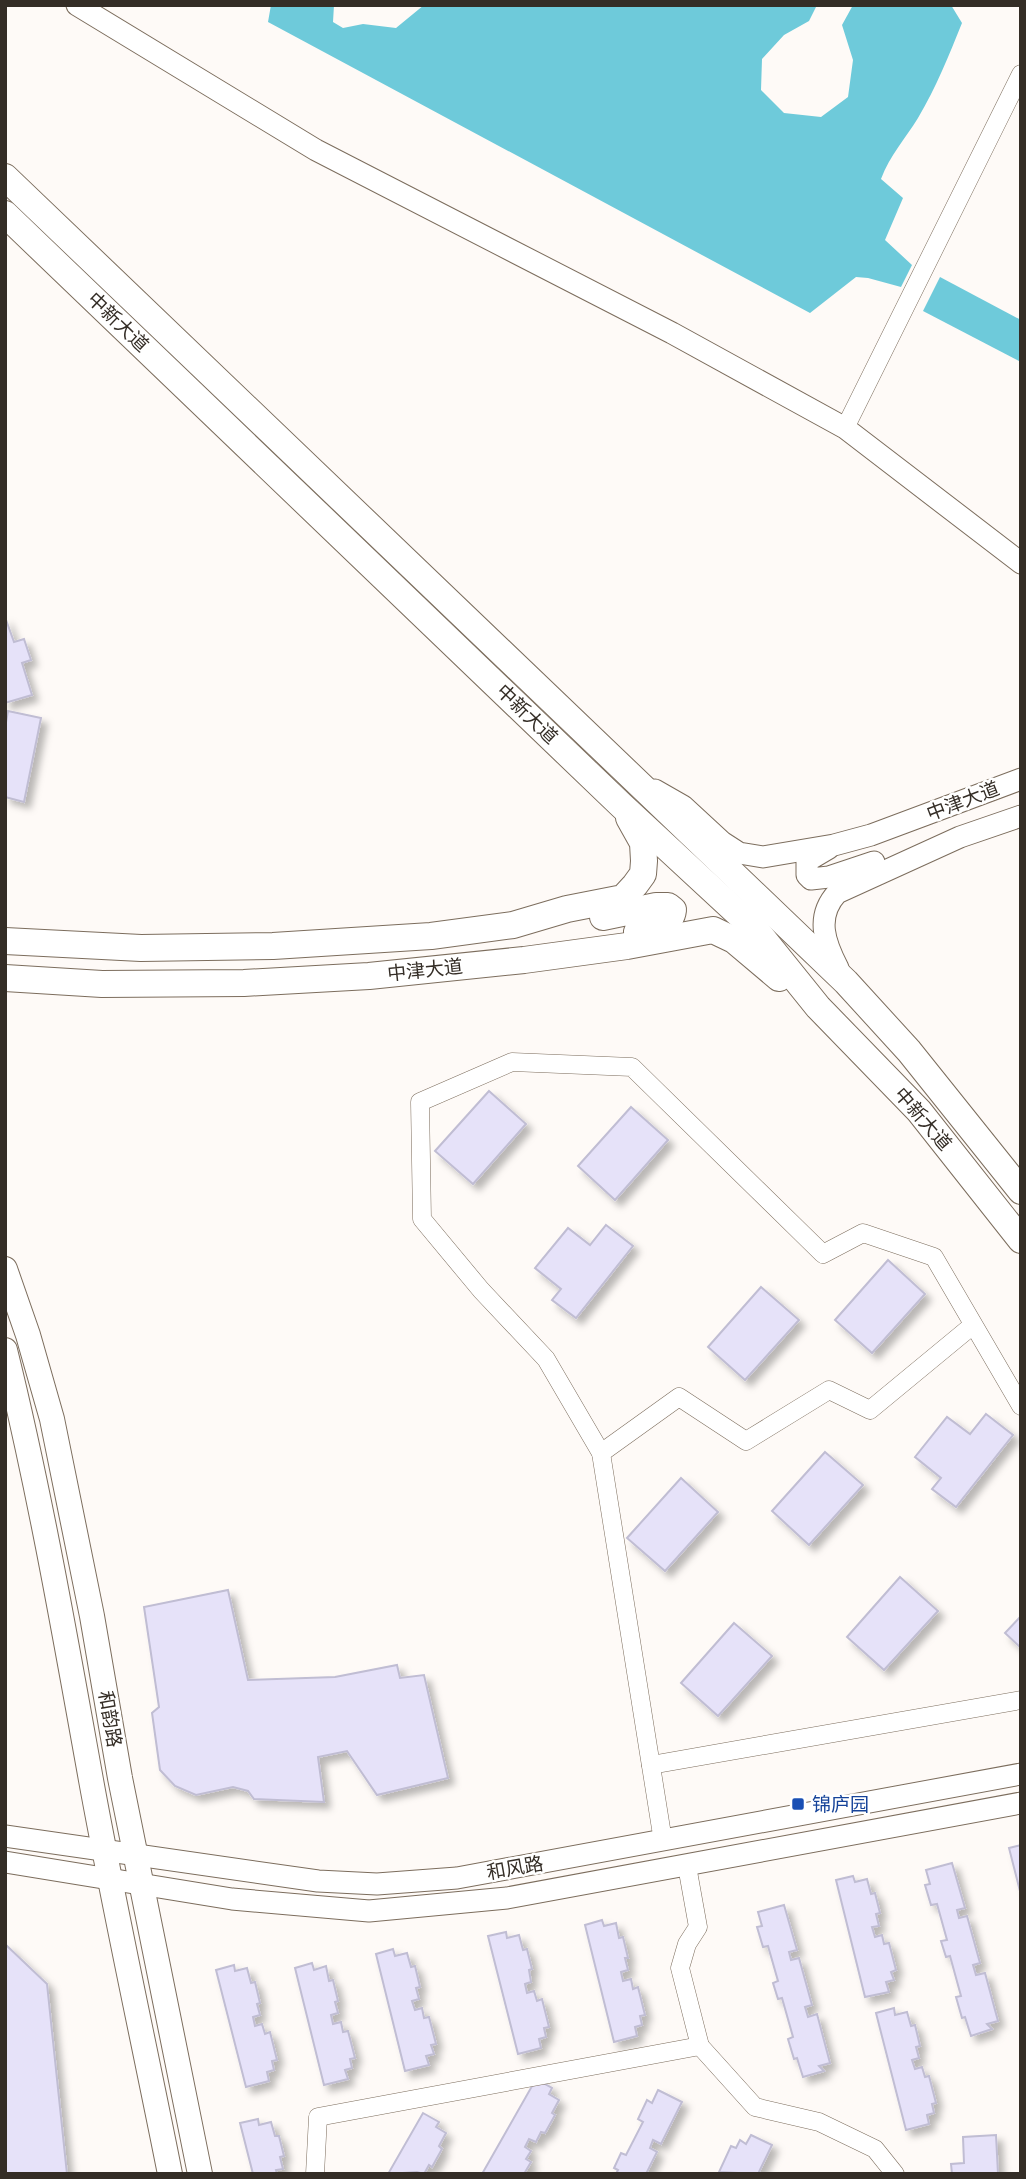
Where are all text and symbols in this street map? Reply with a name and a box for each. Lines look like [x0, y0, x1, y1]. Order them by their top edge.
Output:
street label: 中新大道 [83, 287, 153, 357]
street label: 中新大道 [492, 679, 562, 749]
street label: 中津大道 [923, 777, 1003, 825]
street label: 中津大道 [386, 955, 464, 985]
street label: 中新大道 [889, 1083, 957, 1155]
street label: 和韵路 [94, 1689, 126, 1749]
place label: 锦庐园 [812, 1793, 869, 1816]
marker: 锦庐园 [790, 1796, 806, 1812]
street label: 和风路 [485, 1852, 545, 1884]

